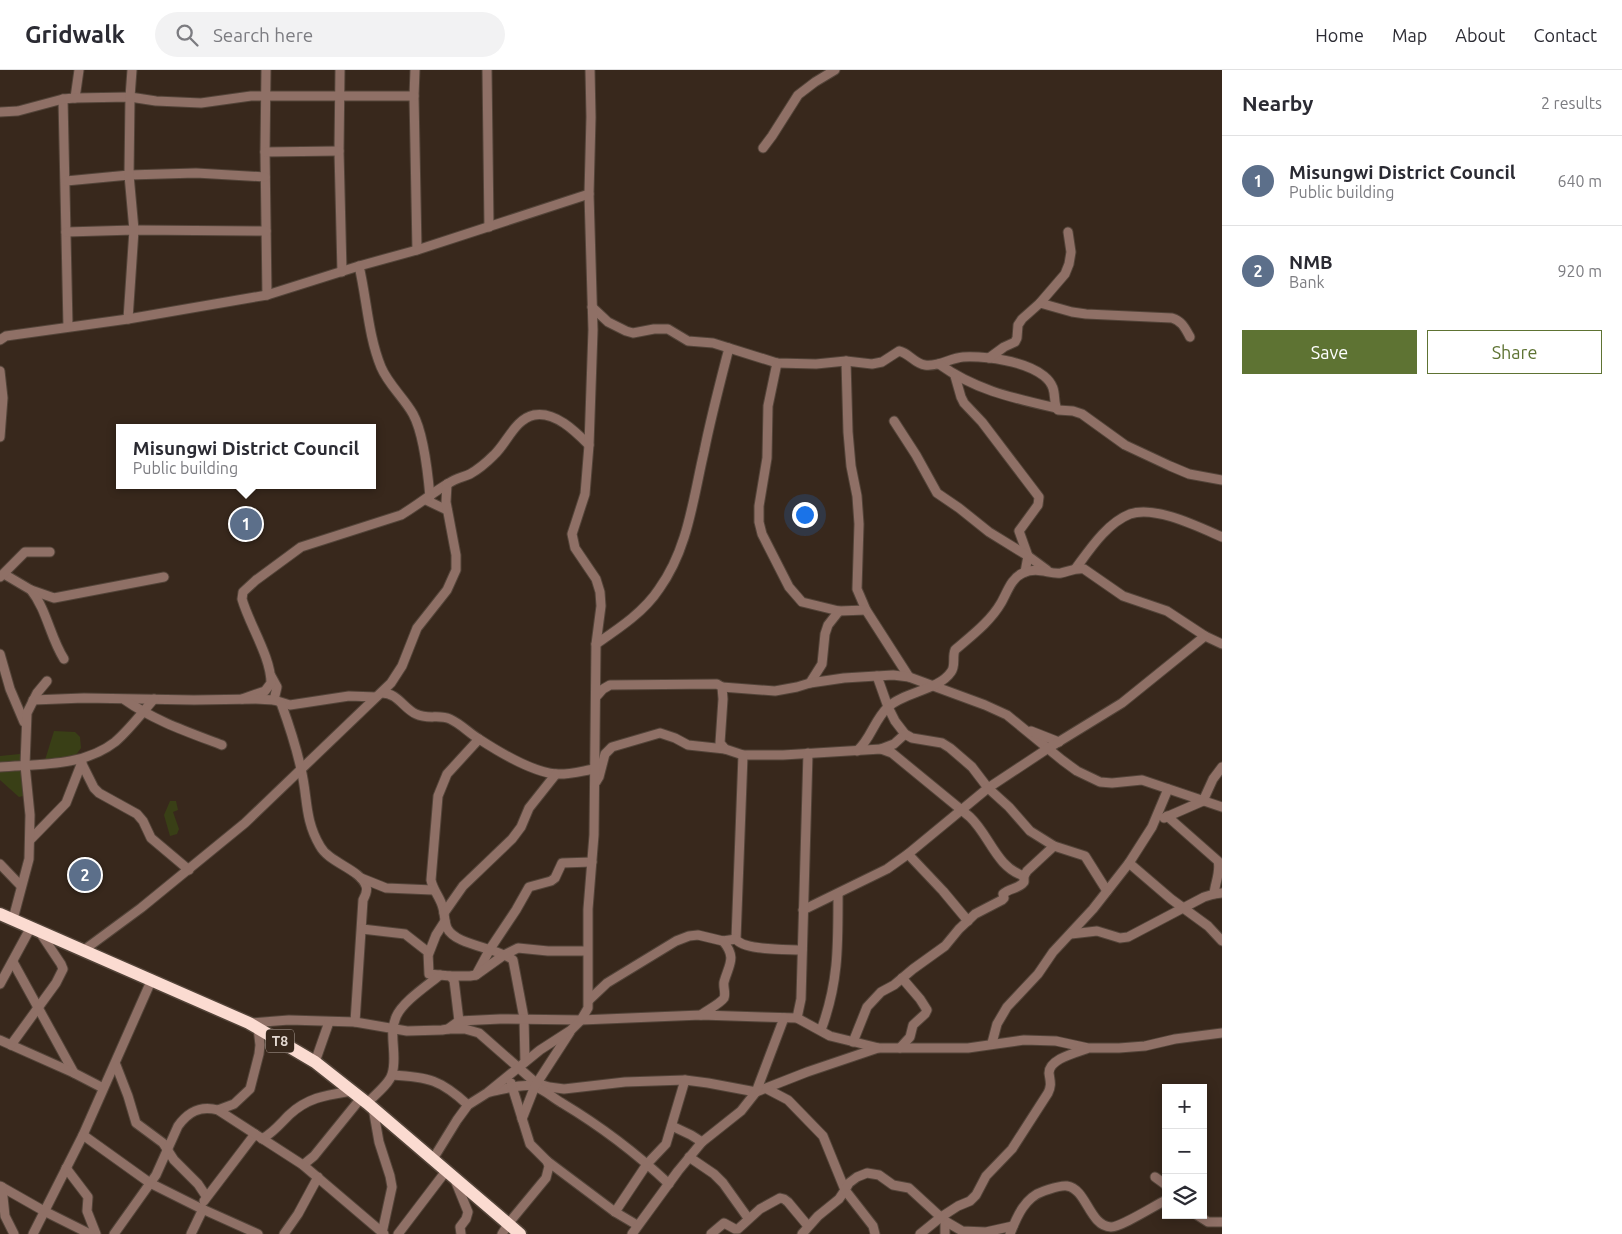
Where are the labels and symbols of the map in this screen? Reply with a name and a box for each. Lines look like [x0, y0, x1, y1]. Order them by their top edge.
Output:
your location [792, 502, 818, 528]
pin: 1 [230, 505, 262, 543]
pin: 2 [69, 856, 101, 894]
road number: T8 [266, 1029, 294, 1052]

